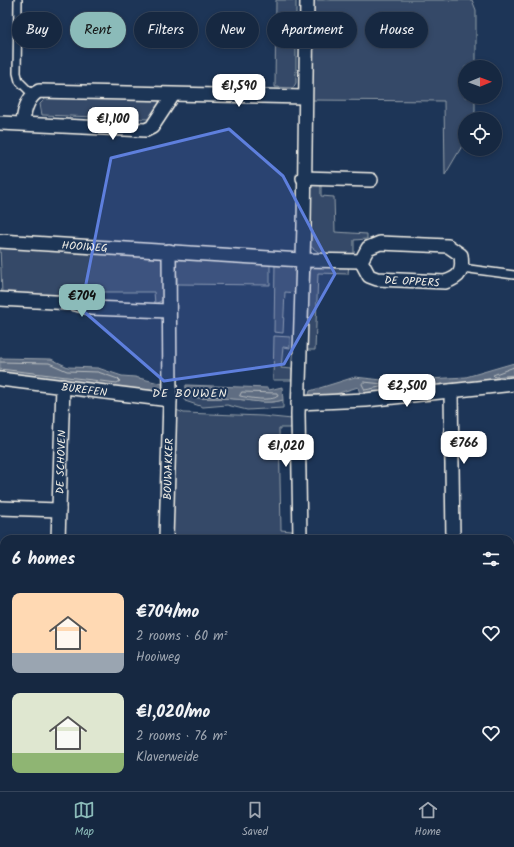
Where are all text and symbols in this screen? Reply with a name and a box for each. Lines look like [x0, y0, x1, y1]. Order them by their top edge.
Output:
chip: Buy [12, 12, 62, 48]
chip: Rent [70, 12, 126, 48]
chip: Filters [134, 12, 198, 48]
chip: New [206, 12, 259, 48]
chip: Apartment [267, 12, 357, 48]
chip: House [365, 12, 428, 48]
north arrow [458, 60, 502, 104]
map controls [458, 60, 502, 156]
pin: €1,590 [206, 74, 272, 108]
text: €1,590 [221, 76, 257, 97]
pin: €1,100 [80, 107, 146, 141]
text: €1,100 [97, 109, 129, 130]
button: locate [458, 112, 502, 156]
street label: HOOIWEG [61, 237, 108, 258]
street label: DE OPPERS [384, 272, 440, 292]
pin: €704 [58, 284, 106, 318]
text: €704 [68, 286, 96, 307]
pin: €2,500 [374, 374, 440, 408]
text: €2,500 [387, 376, 427, 397]
street label: BUREFEN [60, 379, 109, 402]
district label: DE BOUWEN [152, 384, 228, 403]
street label: DE SCHOVEN [51, 429, 72, 494]
pin: €766 [440, 431, 488, 465]
text: €766 [450, 433, 478, 454]
pin: €1,020 [253, 434, 319, 468]
text: €1,020 [268, 436, 304, 457]
street label: BOUWAKKER [159, 437, 179, 500]
text: 6 homes [12, 546, 75, 573]
icon: filters [480, 548, 502, 570]
text: €704/mo [136, 599, 199, 626]
icon: home [44, 609, 92, 657]
icon: heart [480, 622, 502, 644]
text: 2 rooms · 60 m² [136, 626, 228, 647]
text: Hooiweg [136, 647, 180, 668]
text: €1,020/mo [136, 699, 210, 726]
icon: home [44, 709, 92, 757]
icon: heart [480, 722, 502, 744]
text: 2 rooms · 76 m² [136, 726, 227, 747]
text: Klaverweide [136, 747, 199, 768]
tab: Map [73, 799, 95, 841]
tab: Saved [242, 799, 268, 841]
tab: Home [415, 799, 441, 841]

